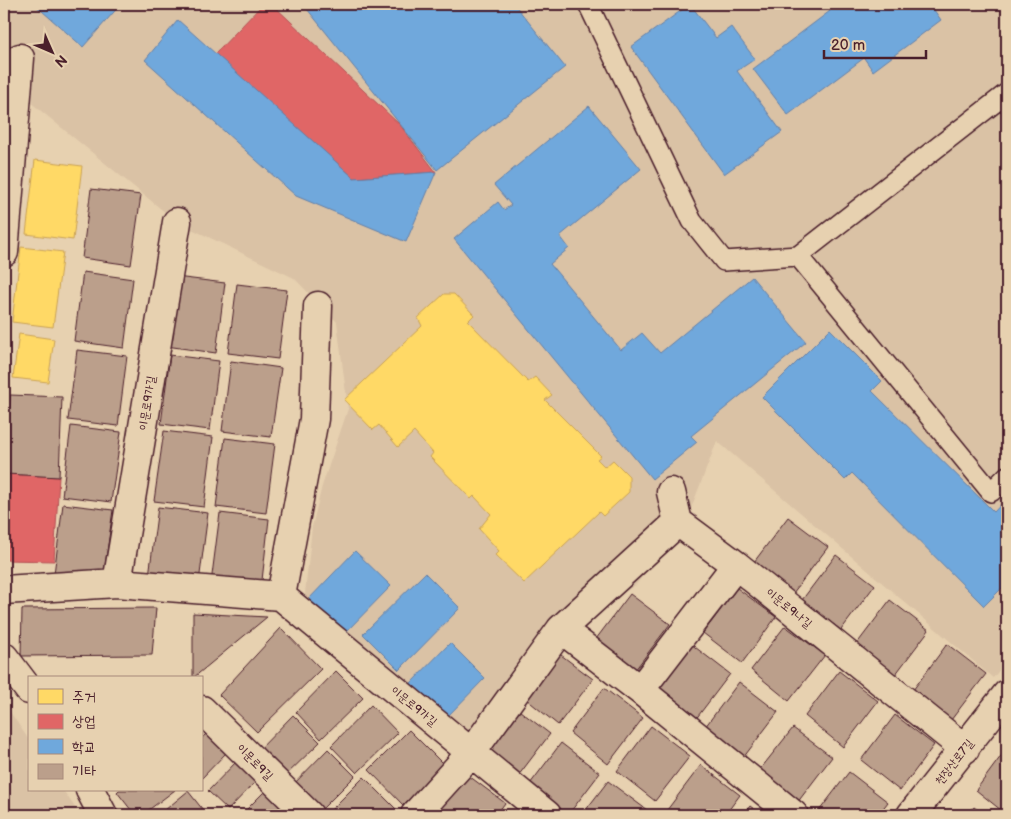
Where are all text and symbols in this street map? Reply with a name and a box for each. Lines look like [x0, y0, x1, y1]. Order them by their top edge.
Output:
north arrow [28, 28, 78, 78]
scale bar [824, 28, 926, 60]
text: 20 m [831, 36, 865, 55]
text: N [51, 51, 71, 71]
street label: 이문로9가길 [136, 374, 159, 432]
street label: 이문로9나길 [763, 585, 815, 632]
legend [28, 676, 202, 792]
street label: 이문로9가길 [388, 683, 440, 730]
text: 주거 [72, 688, 96, 707]
text: 상업 [72, 712, 96, 731]
street label: 천장산로7길 [932, 736, 977, 788]
text: 학교 [72, 738, 96, 757]
street label: 이문로9길 [233, 741, 276, 784]
text: 기타 [72, 762, 96, 781]

